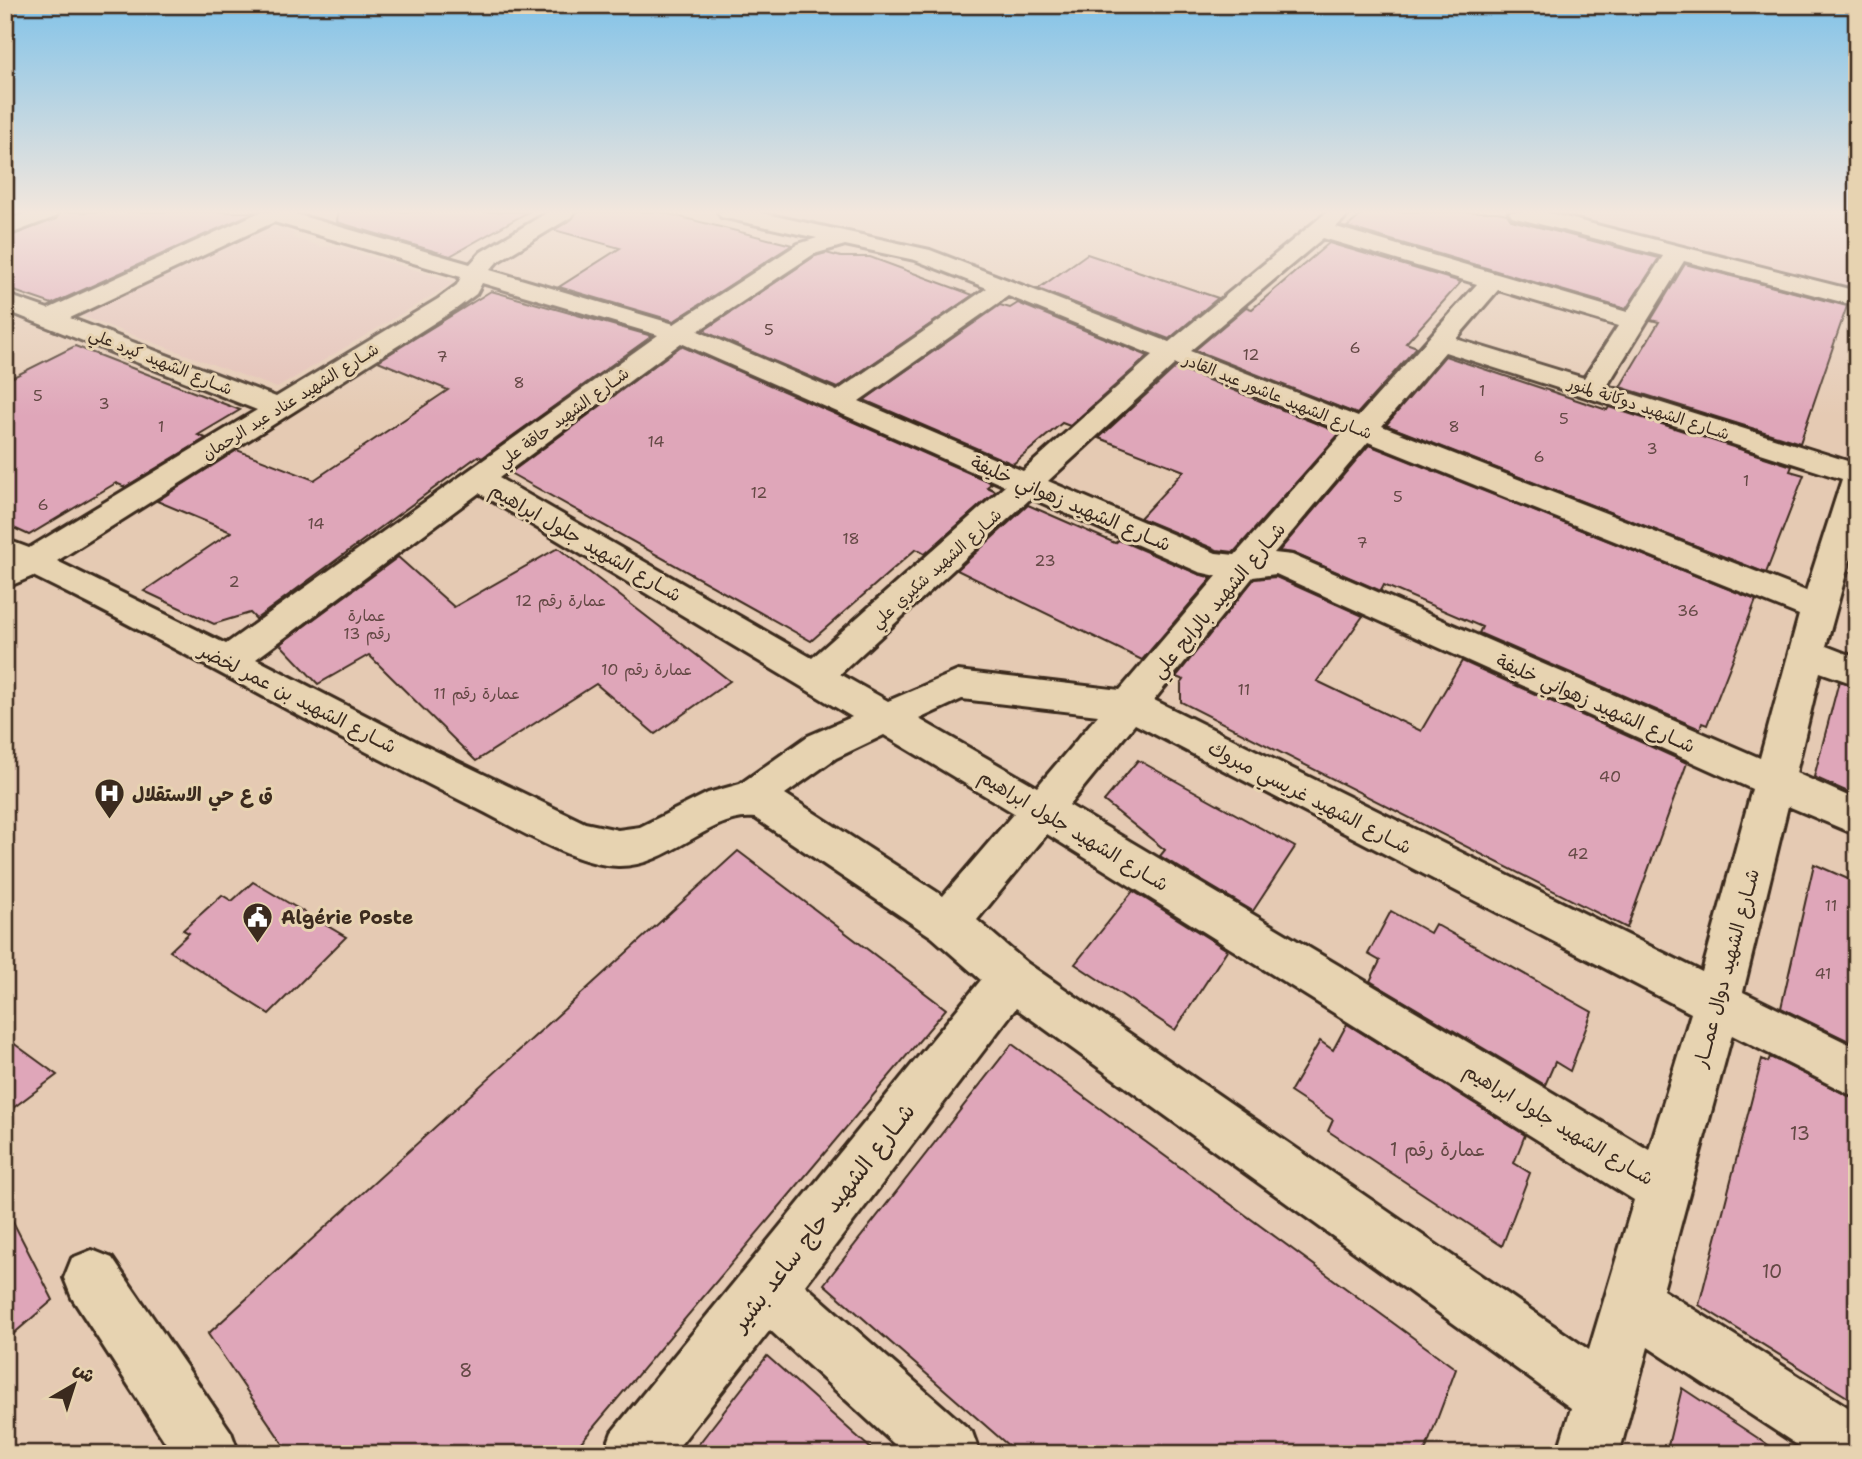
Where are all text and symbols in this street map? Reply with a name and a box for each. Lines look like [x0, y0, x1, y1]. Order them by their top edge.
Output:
house number: 5 [764, 319, 774, 340]
street label: شــارع الشهيد كيرد علي [85, 323, 235, 403]
house number: 6 [1349, 337, 1361, 358]
street label: شــارع الشهيد عناد عبد الرحمان [198, 338, 383, 465]
house number: 12 [1242, 344, 1260, 365]
house number: 7 [436, 346, 448, 367]
street label: شــارع الشهيد عاشور عبد القادر [1178, 348, 1375, 445]
street label: شــارع الشهيد حاقة علي [493, 363, 636, 475]
house number: 8 [513, 372, 525, 393]
street label: شــارع الشهيد دوكانة لمنور [1563, 372, 1732, 445]
house number: 1 [1479, 380, 1485, 401]
house number: 5 [33, 385, 43, 406]
house number: 3 [98, 393, 110, 414]
house number: 5 [1559, 408, 1569, 429]
house number: 1 [158, 416, 164, 437]
house number: 8 [1448, 416, 1460, 437]
house number: 14 [647, 431, 665, 452]
house number: 3 [1646, 438, 1658, 459]
house number: 6 [1533, 446, 1545, 467]
street label: شــارع الشهيد زهواني خليفة [965, 450, 1175, 561]
house number: 1 [1743, 470, 1749, 491]
street label: شــارع الشهيد جلول ابراهيم [485, 477, 686, 609]
house number: 12 [750, 482, 768, 503]
house number: 5 [1393, 486, 1403, 507]
house number: 6 [37, 494, 49, 515]
street label: شــارع الشهيد شكيري علي [867, 504, 1009, 636]
house number: 14 [307, 513, 325, 534]
street label: شــارع الشهيد بالرابح علي [1146, 517, 1294, 686]
house number: 18 [842, 528, 860, 549]
house number: 7 [1356, 532, 1368, 553]
house number: 23 [1034, 550, 1056, 571]
house number: 2 [228, 571, 240, 592]
house number: عمارة رقم 12 [515, 590, 607, 613]
house number: 36 [1677, 600, 1699, 621]
house number: عمارة رقم 13 [343, 605, 391, 646]
street label: شــارع الشهيد بن عمر لخضر [193, 637, 401, 760]
street label: شــارع الشهيد زهواني خليفة [1491, 648, 1699, 762]
house number: عمارة رقم 10 [601, 659, 693, 682]
house number: 11 [1238, 679, 1250, 700]
house number: عمارة رقم 11 [433, 683, 521, 706]
street label: شــارع الشهيد غريسي مبروك [1202, 735, 1416, 863]
street label: شــارع الشهيد جلول ابراهيم [973, 764, 1173, 899]
house number: 40 [1599, 766, 1621, 787]
hospital icon: ق ع حي الاستقلال [92, 777, 126, 821]
place label: ق ع حي الاستقلال [132, 782, 273, 811]
house number: 42 [1567, 843, 1589, 864]
street label: شــارع الشهيد دوال عمـــار [1688, 866, 1766, 1072]
house number: 11 [1825, 895, 1837, 916]
public building icon: Algérie Poste [241, 900, 275, 944]
place label: Algérie Poste [281, 905, 413, 930]
house number: 41 [1814, 963, 1832, 984]
street label: شــارع الشهيد جلول ابراهيم [1458, 1058, 1658, 1193]
street label: شــارع الشهيد حاج ساعد بشير [723, 1097, 922, 1339]
house number: 13 [1790, 1121, 1810, 1146]
house number: عمارة رقم 1 [1390, 1137, 1486, 1164]
house number: 10 [1762, 1259, 1782, 1284]
north arrow [38, 1350, 108, 1420]
text: ش [68, 1356, 100, 1389]
house number: 8 [459, 1358, 473, 1383]

